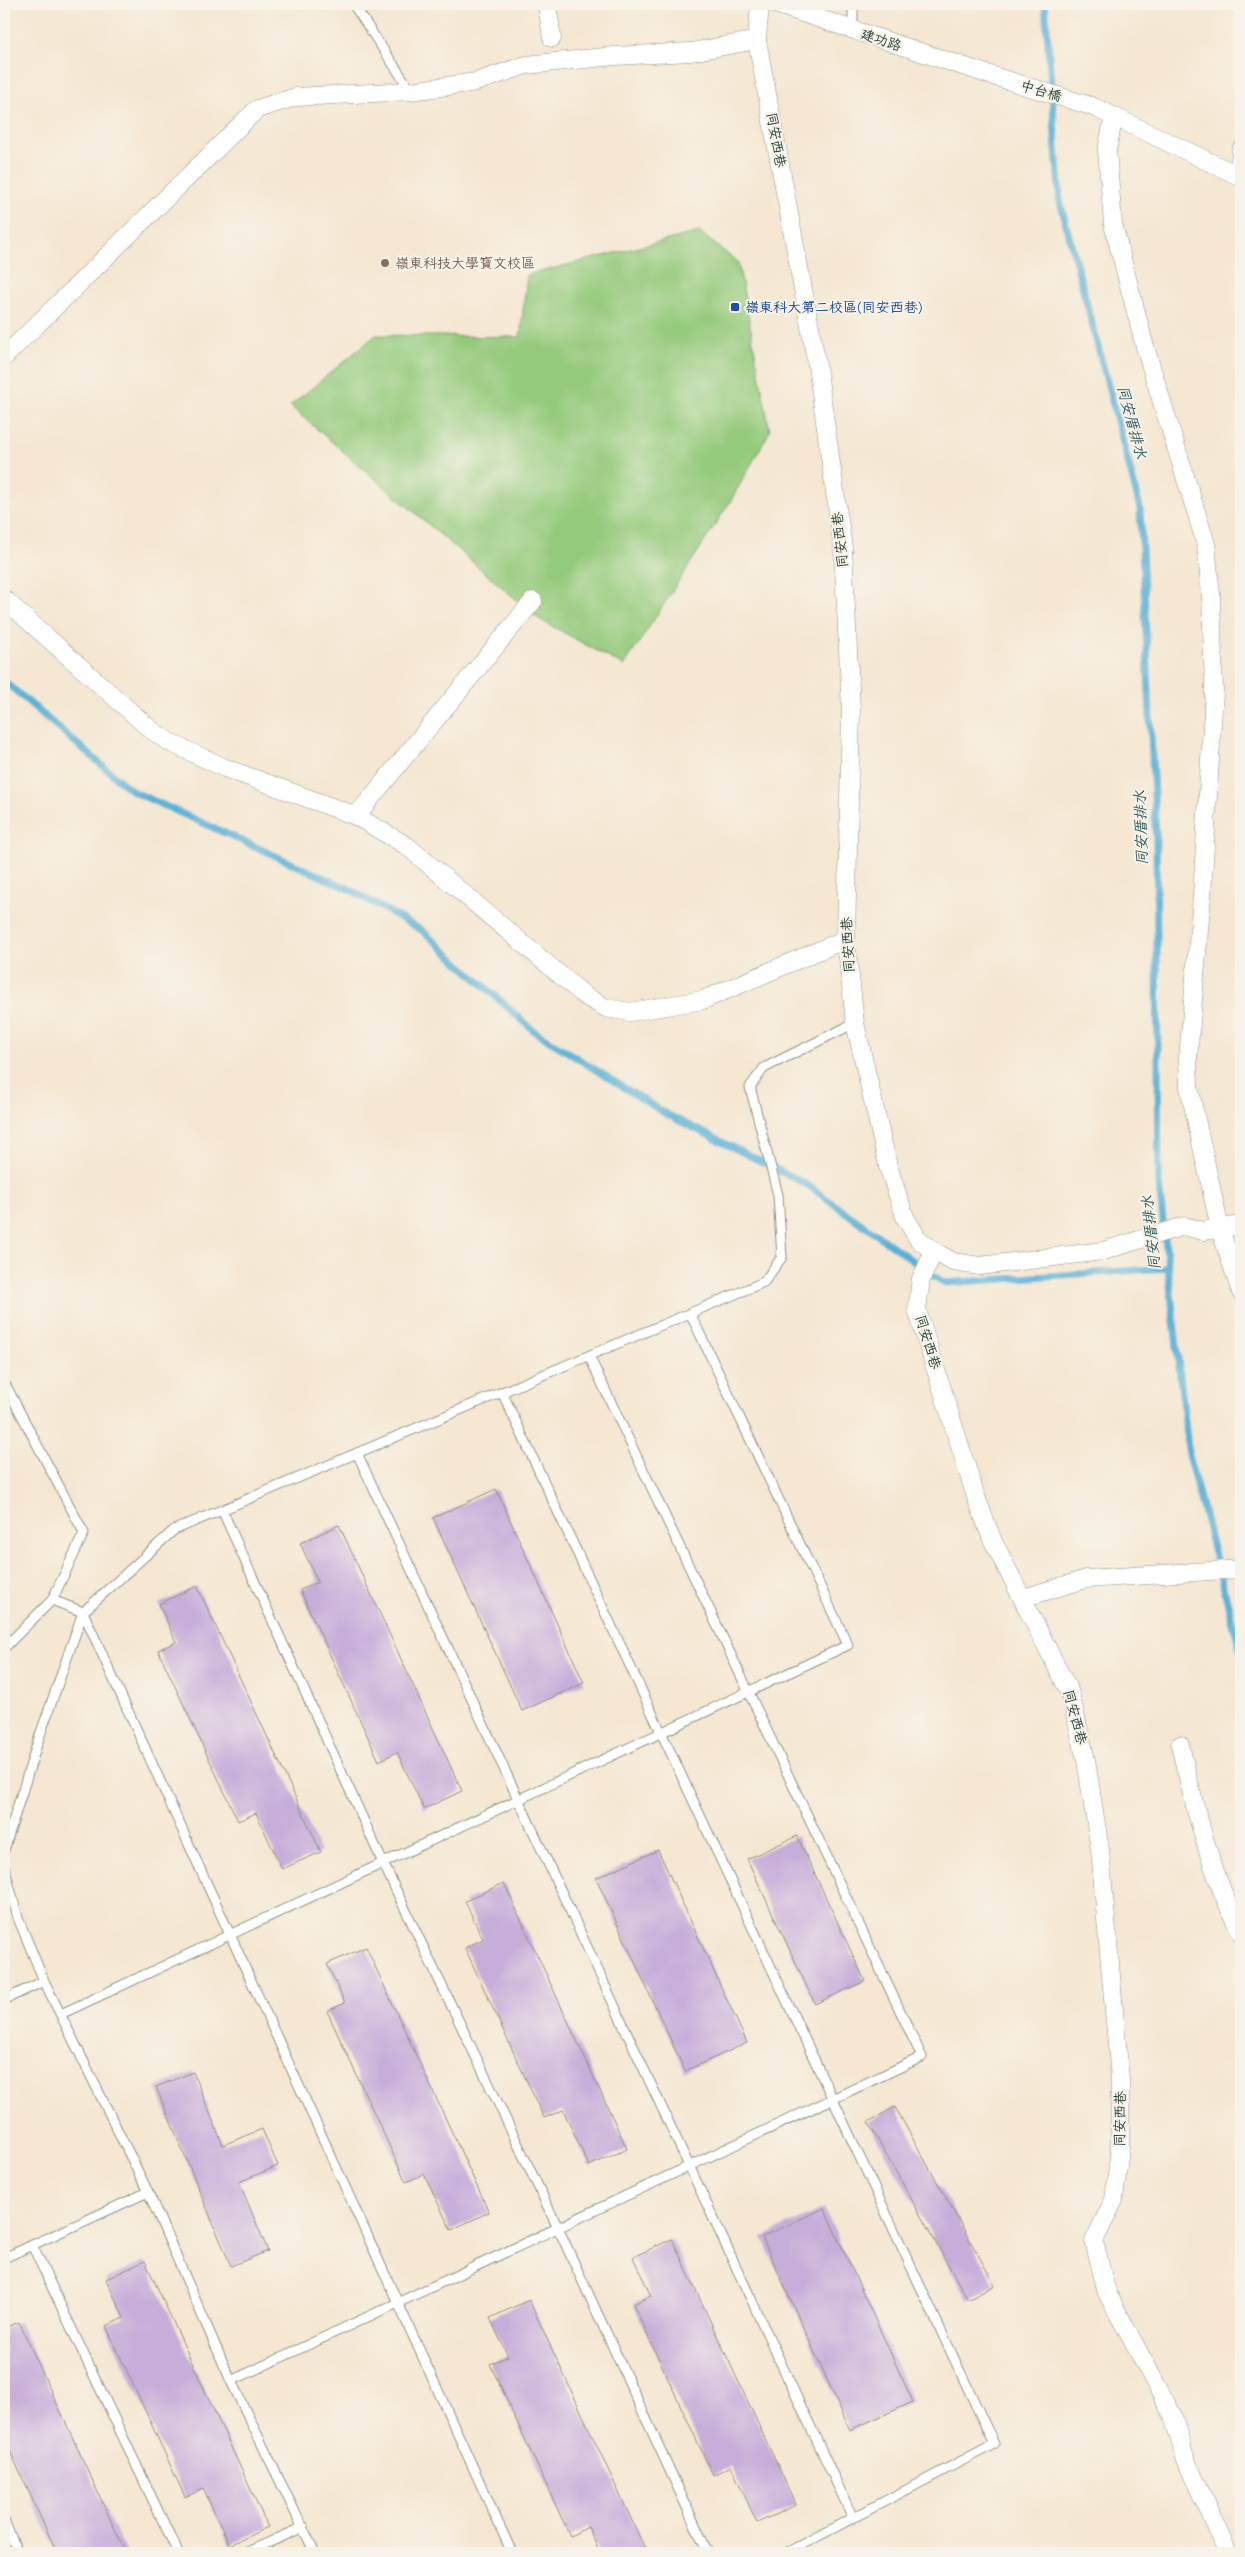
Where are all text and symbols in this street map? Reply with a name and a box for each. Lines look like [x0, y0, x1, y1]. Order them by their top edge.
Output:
street label: 建功路 [858, 25, 904, 55]
street label: 中台橋 [1018, 77, 1064, 105]
street label: 同安西巷 [763, 111, 789, 170]
place label: 嶺東科技大學寶文校區 [395, 255, 535, 272]
marker: 嶺東科技大學寶文校區 [379, 257, 391, 269]
place label: 嶺東科大第二校區(同安西巷) [745, 299, 923, 316]
marker: 嶺東科大第二校區(同安西巷) [729, 301, 741, 313]
water label: 同安厝排水 [1114, 383, 1151, 462]
street label: 同安西巷 [829, 510, 851, 569]
water label: 同安厝排水 [1131, 789, 1151, 866]
street label: 同安西巷 [838, 916, 858, 973]
water label: 同安厝排水 [1138, 1194, 1164, 1271]
street label: 同安西巷 [912, 1313, 945, 1372]
street label: 同安西巷 [1060, 1688, 1091, 1747]
street label: 同安西巷 [1111, 2090, 1129, 2147]

